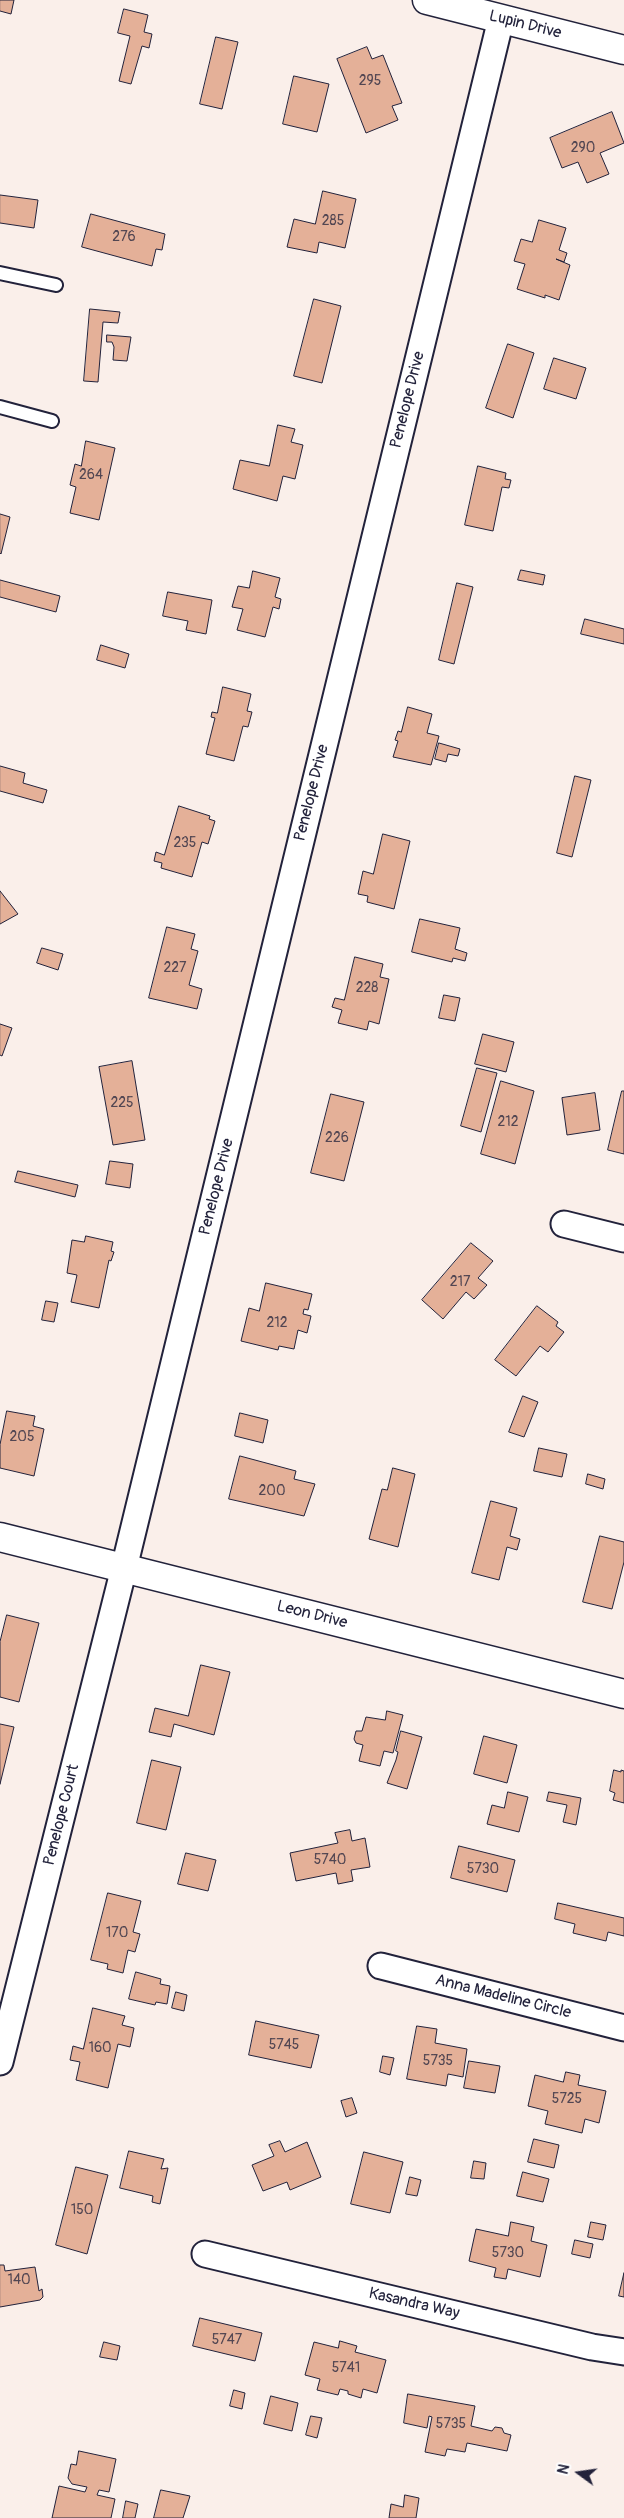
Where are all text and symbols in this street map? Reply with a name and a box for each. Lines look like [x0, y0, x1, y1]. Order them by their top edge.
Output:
street label: Lupin Drive [487, 7, 563, 43]
house number: 295 [359, 73, 381, 89]
house number: 290 [571, 140, 595, 156]
house number: 285 [322, 213, 344, 229]
house number: 276 [112, 229, 136, 245]
street label: Penelope Drive [387, 350, 429, 450]
house number: 264 [79, 467, 103, 483]
street label: Penelope Drive [291, 743, 333, 843]
house number: 235 [174, 835, 196, 851]
house number: 227 [163, 960, 187, 976]
house number: 228 [356, 980, 378, 996]
house number: 225 [110, 1095, 134, 1111]
house number: 212 [497, 1114, 519, 1130]
house number: 226 [325, 1130, 349, 1146]
street label: Penelope Drive [196, 1137, 238, 1237]
house number: 217 [450, 1274, 470, 1290]
house number: 212 [266, 1315, 288, 1331]
house number: 205 [10, 1429, 34, 1445]
house number: 200 [259, 1483, 285, 1499]
street label: Leon Drive [275, 1597, 349, 1633]
street label: Penelope Court [40, 1762, 84, 1868]
house number: 5740 [314, 1852, 346, 1868]
house number: 5730 [467, 1861, 499, 1877]
house number: 170 [106, 1925, 128, 1941]
street label: Anna Madeline Circle [433, 1971, 573, 2023]
house number: 5745 [269, 2037, 299, 2053]
house number: 160 [88, 2040, 112, 2056]
house number: 5735 [423, 2053, 453, 2069]
house number: 5725 [552, 2091, 582, 2107]
house number: 150 [71, 2202, 93, 2218]
house number: 5730 [492, 2245, 524, 2261]
house number: 140 [7, 2272, 31, 2288]
street label: Kasandra Way [367, 2284, 461, 2324]
house number: 5747 [212, 2332, 242, 2348]
house number: 5741 [332, 2360, 360, 2376]
house number: 5735 [436, 2416, 466, 2432]
north arrow [554, 2448, 604, 2498]
text: N [555, 2463, 573, 2476]

